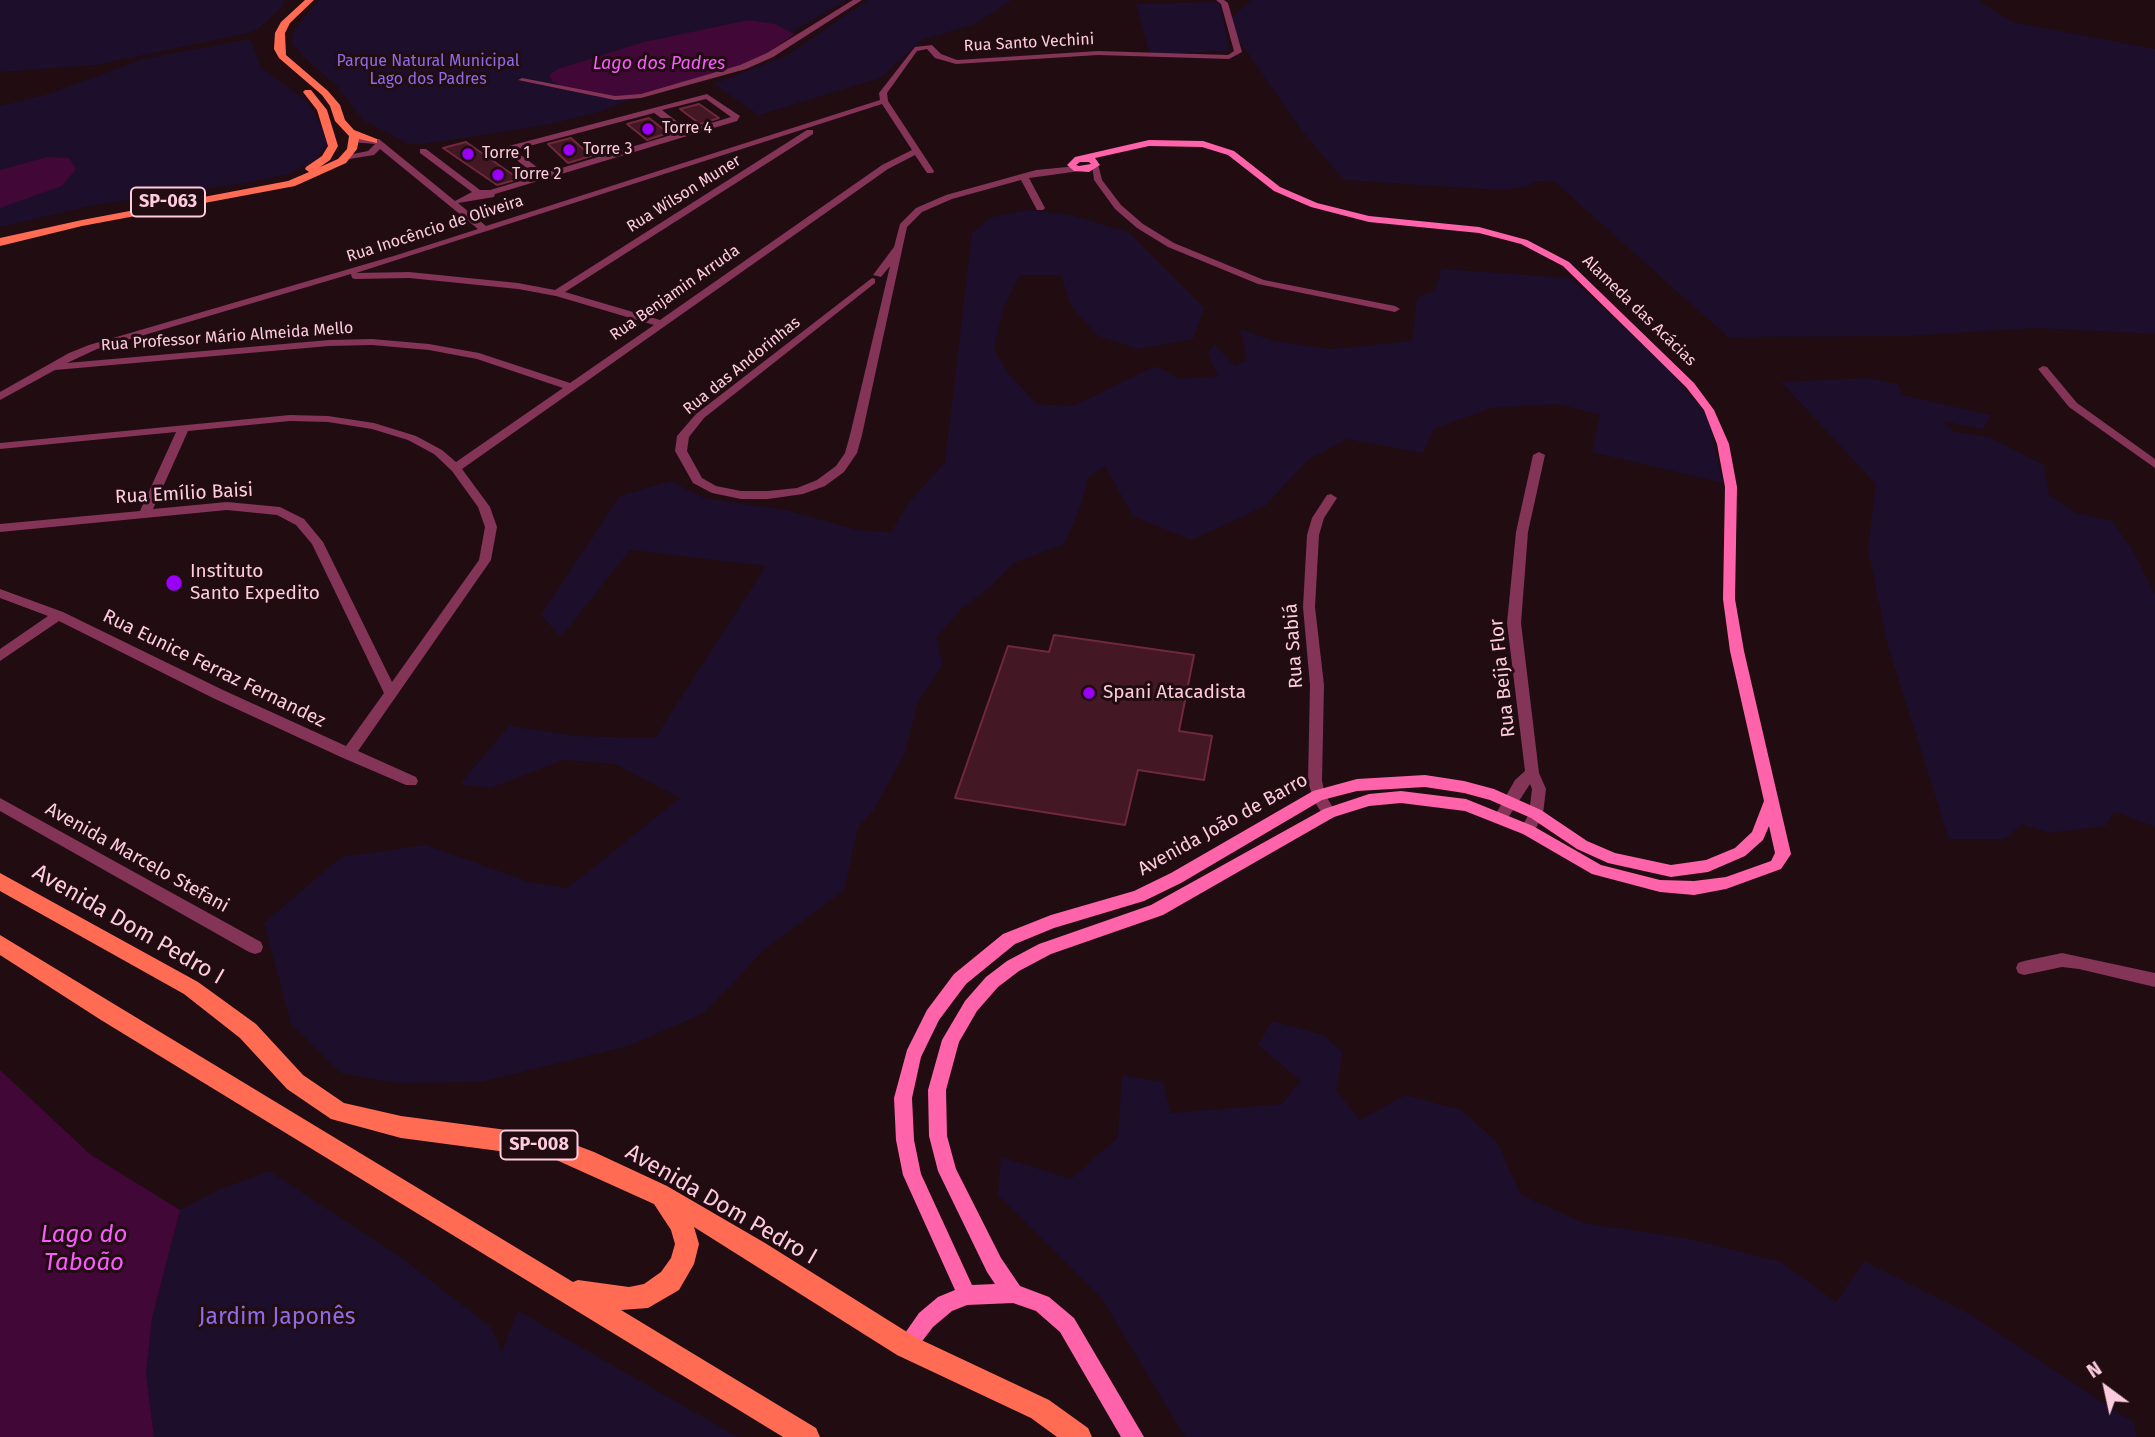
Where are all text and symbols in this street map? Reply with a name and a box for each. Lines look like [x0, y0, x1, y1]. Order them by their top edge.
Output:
street label: Rua Santo Vechini [963, 30, 1095, 56]
park label: Parque Natural Municipal Lago dos Padres [337, 52, 519, 90]
water label: Lago dos Padres [593, 53, 725, 75]
place label: Torre 4 [662, 119, 712, 139]
marker: Torre 4 [640, 121, 656, 137]
place label: Torre 3 [583, 140, 633, 160]
marker: Torre 3 [561, 142, 577, 158]
place label: Torre 1 [482, 144, 530, 164]
marker: Torre 1 [460, 146, 476, 162]
street label: Rua Wilson Muner [623, 151, 745, 237]
place label: Torre 2 [512, 165, 561, 185]
marker: Torre 2 [490, 167, 506, 183]
road number: SP-063 [131, 188, 205, 216]
street label: Rua Inocêncio de Oliveira [344, 191, 526, 267]
street label: Rua Benjamin Arruda [606, 241, 744, 345]
street label: Alameda das Acácias [1578, 252, 1700, 370]
street label: Rua das Andorinhas [680, 313, 804, 419]
street label: Rua Professor Mário Almeida Mello [100, 319, 354, 355]
street label: Rua Emílio Baisi [114, 479, 254, 509]
place label: Instituto Santo Expedito [190, 561, 320, 605]
marker: Instituto Santo Expedito [164, 573, 184, 593]
street label: Rua Sabiá [1280, 603, 1308, 689]
street label: Rua Eunice Ferraz Fernandez [99, 605, 329, 733]
street label: Rua Beíja Flor [1485, 618, 1521, 738]
place label: Spani Atacadista [1103, 682, 1246, 704]
marker: Spani Atacadista [1081, 685, 1097, 701]
street label: Avenida João de Barro [1134, 769, 1312, 881]
street label: Avenida Marcelo Stefani [41, 798, 233, 918]
street label: Avenida Dom Pedro I [27, 859, 229, 991]
road number: SP-008 [500, 1130, 578, 1160]
street label: Avenida Dom Pedro I [620, 1139, 822, 1271]
water label: Lago do Taboão [41, 1221, 127, 1277]
park label: Jardim Japonês [198, 1304, 356, 1332]
north arrow [2071, 1353, 2141, 1423]
text: N [2083, 1357, 2106, 1383]

